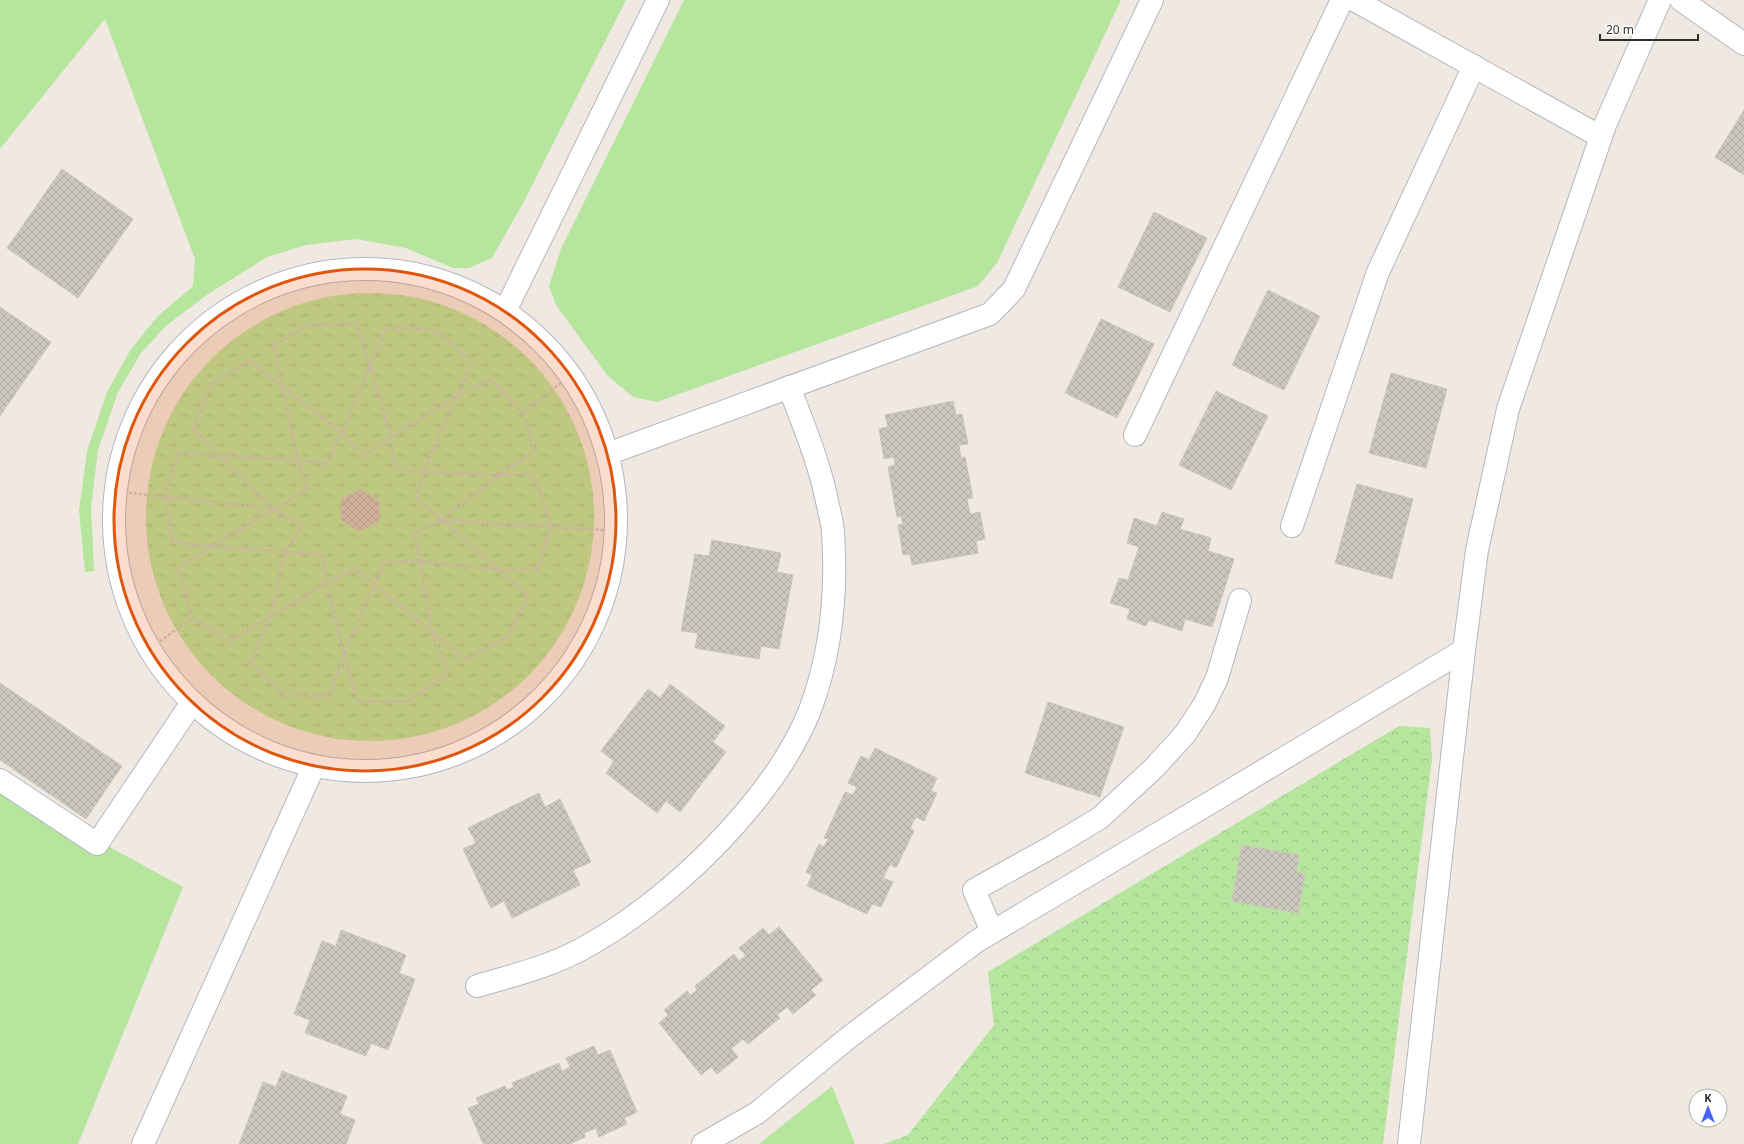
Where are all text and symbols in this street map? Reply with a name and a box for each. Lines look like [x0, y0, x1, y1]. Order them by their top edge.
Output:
scale bar [1600, 16, 1698, 42]
text: 20 m [1606, 21, 1634, 38]
north arrow [1688, 1088, 1728, 1128]
text: K [1704, 1090, 1712, 1105]

